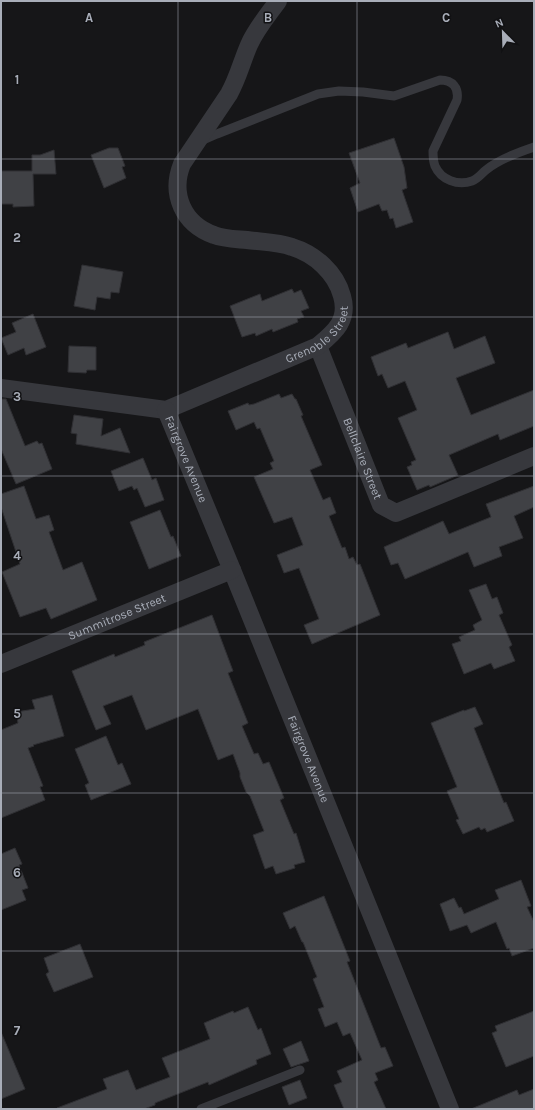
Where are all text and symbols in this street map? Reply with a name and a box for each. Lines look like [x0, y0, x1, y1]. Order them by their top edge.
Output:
text: A [85, 10, 93, 25]
text: B [264, 10, 272, 25]
text: C [442, 10, 450, 25]
north arrow [483, 12, 523, 52]
text: N [493, 16, 505, 31]
text: 1 [15, 72, 19, 87]
text: 2 [13, 230, 21, 245]
street label: Grenoble Street [283, 305, 351, 366]
text: 3 [13, 389, 21, 404]
street label: Fairgrove Avenue [162, 413, 210, 504]
street label: Bellclaire Street [340, 416, 385, 502]
text: 4 [13, 548, 21, 563]
street label: Summitrose Street [66, 591, 168, 643]
text: 5 [13, 706, 21, 721]
street label: Fairgrove Avenue [285, 713, 332, 805]
text: 6 [13, 865, 21, 880]
text: 7 [14, 1023, 21, 1038]

